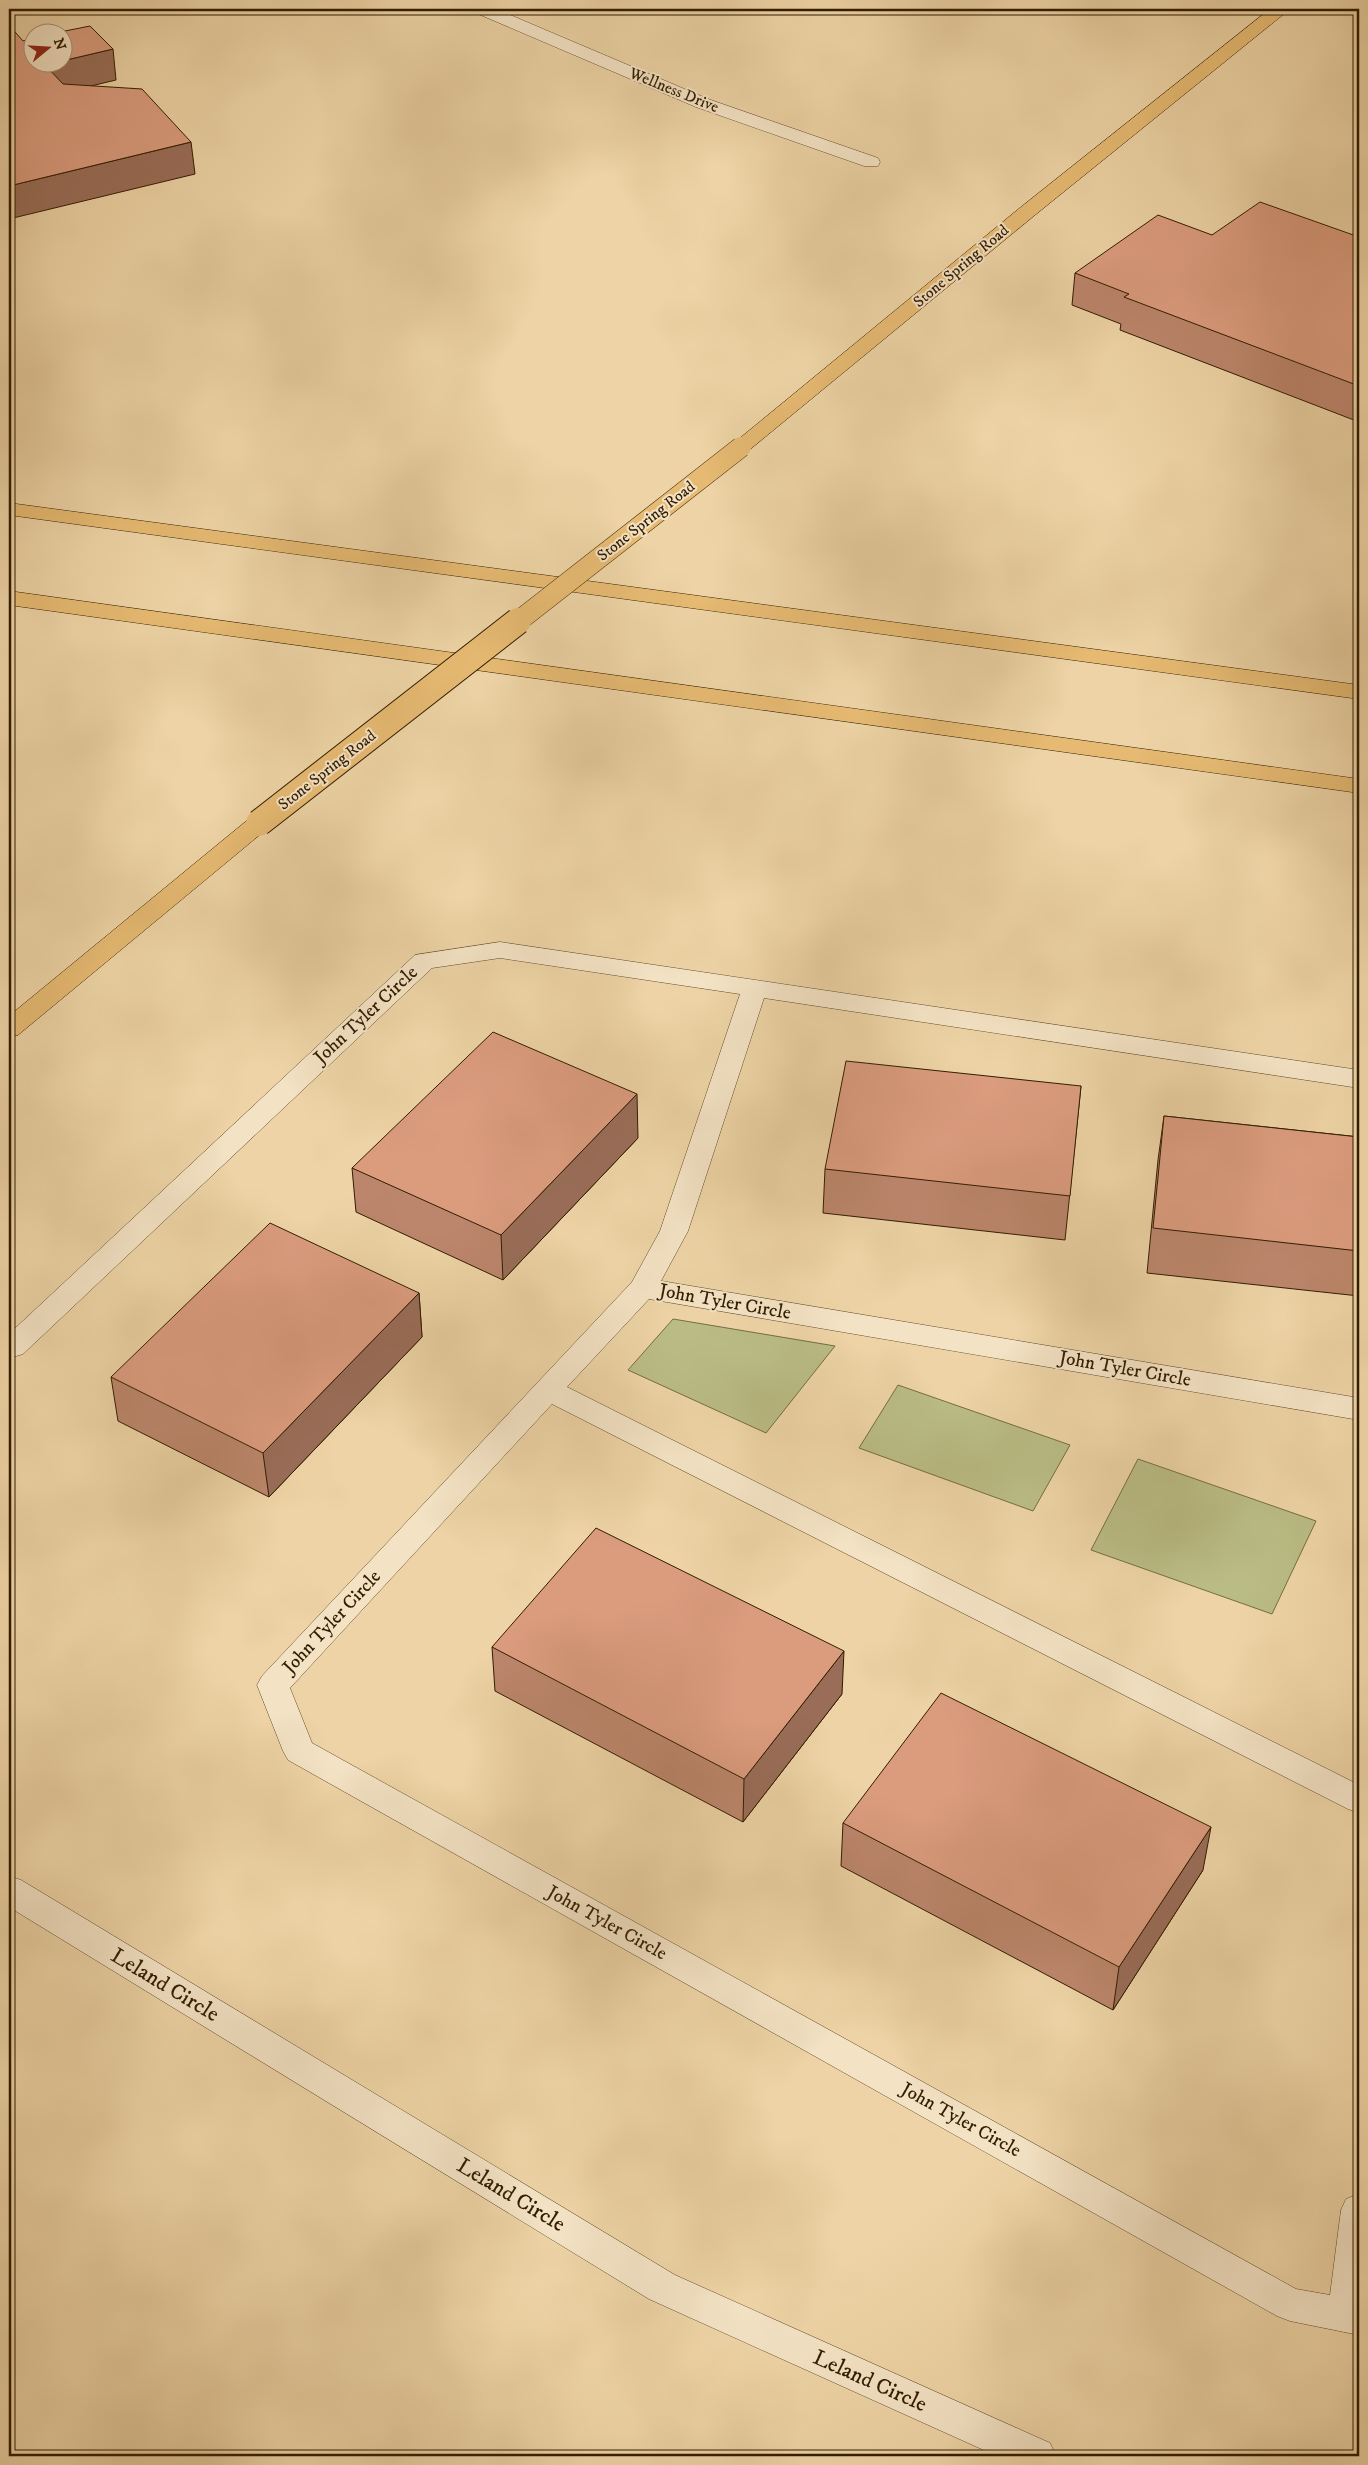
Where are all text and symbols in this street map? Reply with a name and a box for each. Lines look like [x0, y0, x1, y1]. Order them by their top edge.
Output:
north arrow [22, 22, 72, 72]
text: N [49, 36, 70, 53]
street label: Wellness Drive [625, 63, 722, 117]
street label: Stone Spring Road [909, 220, 1013, 312]
street label: Stone Spring Road [593, 477, 699, 565]
street label: Stone Spring Road [274, 726, 380, 814]
street label: John Tyler Circle [308, 961, 423, 1070]
street label: John Tyler Circle [655, 1279, 793, 1325]
street label: John Tyler Circle [1055, 1346, 1193, 1392]
street label: John Tyler Circle [277, 1565, 386, 1680]
street label: John Tyler Circle [541, 1880, 671, 1965]
street label: Leland Circle [106, 1942, 224, 2028]
street label: John Tyler Circle [895, 2077, 1025, 2162]
street label: Leland Circle [452, 2152, 570, 2238]
street label: Leland Circle [809, 2344, 931, 2418]

